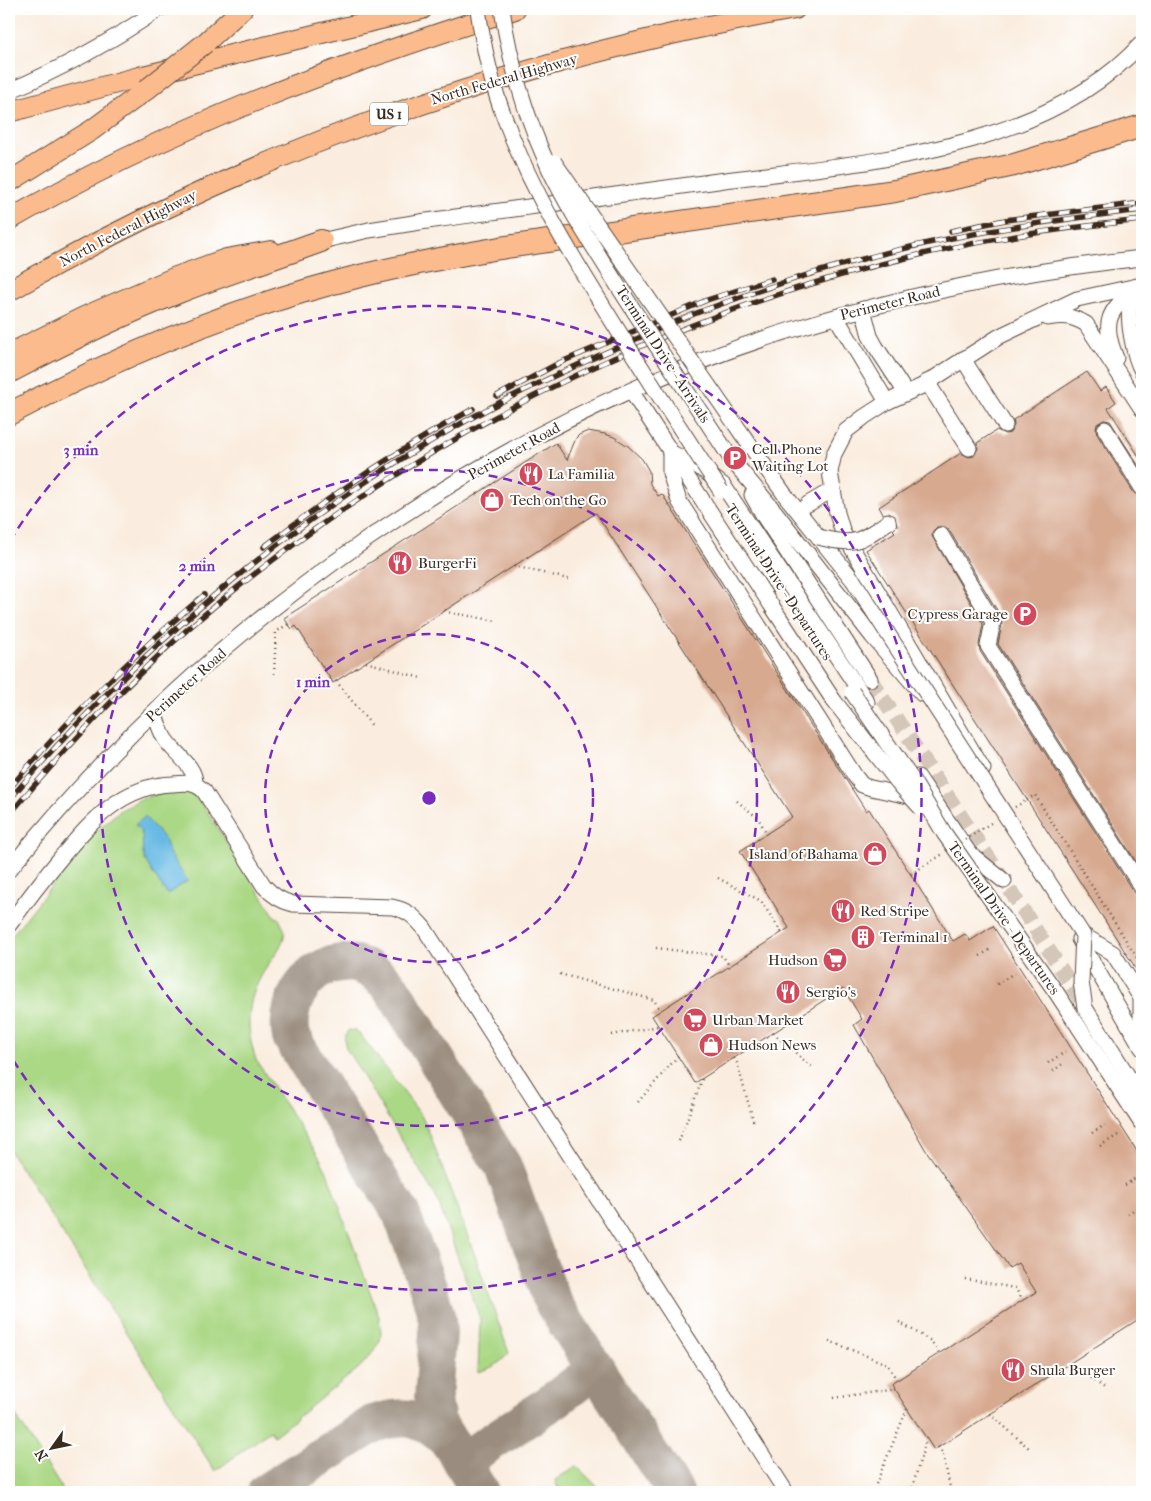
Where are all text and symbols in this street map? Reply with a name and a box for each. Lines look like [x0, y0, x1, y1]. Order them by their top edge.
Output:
street label: North Federal Highway [429, 49, 580, 109]
road number: US 1 [370, 102, 408, 126]
street label: North Federal Highway [56, 185, 201, 270]
street label: Terminal Drive - Arrivals [612, 282, 714, 426]
street label: Perimeter Road [838, 282, 943, 324]
street label: Perimeter Road [465, 418, 564, 484]
place label: Cell Phone Waiting Lot [751, 440, 829, 475]
text: 3 min [64, 441, 99, 459]
parking icon: Cell Phone Waiting Lot [722, 445, 748, 471]
restaurant icon: La Familia [518, 461, 544, 487]
place label: La Familia [548, 465, 616, 483]
shop icon: Tech on the Go [479, 487, 505, 513]
place label: Tech on the Go [510, 491, 607, 509]
street label: Terminal Drive - Departures [722, 500, 837, 664]
restaurant icon: BurgerFi [387, 550, 413, 576]
place label: BurgerFi [418, 554, 477, 572]
text: 2 min [179, 557, 216, 575]
parking icon: Cypress Garage [1012, 601, 1038, 627]
place label: Cypress Garage [908, 605, 1009, 623]
street label: Perimeter Road [142, 643, 231, 726]
text: 1 min [296, 673, 330, 691]
centre of rings [420, 789, 438, 807]
street label: Terminal Drive - Departures [944, 838, 1064, 999]
shop icon: Island of Bahama [862, 841, 888, 867]
place label: Island of Bahama [748, 845, 859, 863]
restaurant icon: Red Stripe [830, 898, 856, 924]
place label: Red Stripe [860, 902, 930, 920]
building icon: Terminal 1 [850, 924, 876, 950]
place label: Terminal 1 [880, 928, 948, 946]
supermarket icon: Hudson [822, 947, 848, 973]
place label: Hudson [768, 951, 818, 969]
restaurant icon: Sergio's [775, 979, 801, 1005]
place label: Sergio's [806, 983, 857, 1001]
supermarket icon: Urban Market [682, 1007, 708, 1033]
place label: Urban Market [712, 1011, 805, 1029]
shop icon: Hudson News [698, 1032, 724, 1058]
place label: Hudson News [728, 1036, 817, 1054]
restaurant icon: Shula Burger [1000, 1357, 1026, 1383]
place label: Shula Burger [1030, 1361, 1116, 1379]
north arrow [28, 1424, 78, 1474]
text: N [31, 1445, 52, 1464]

